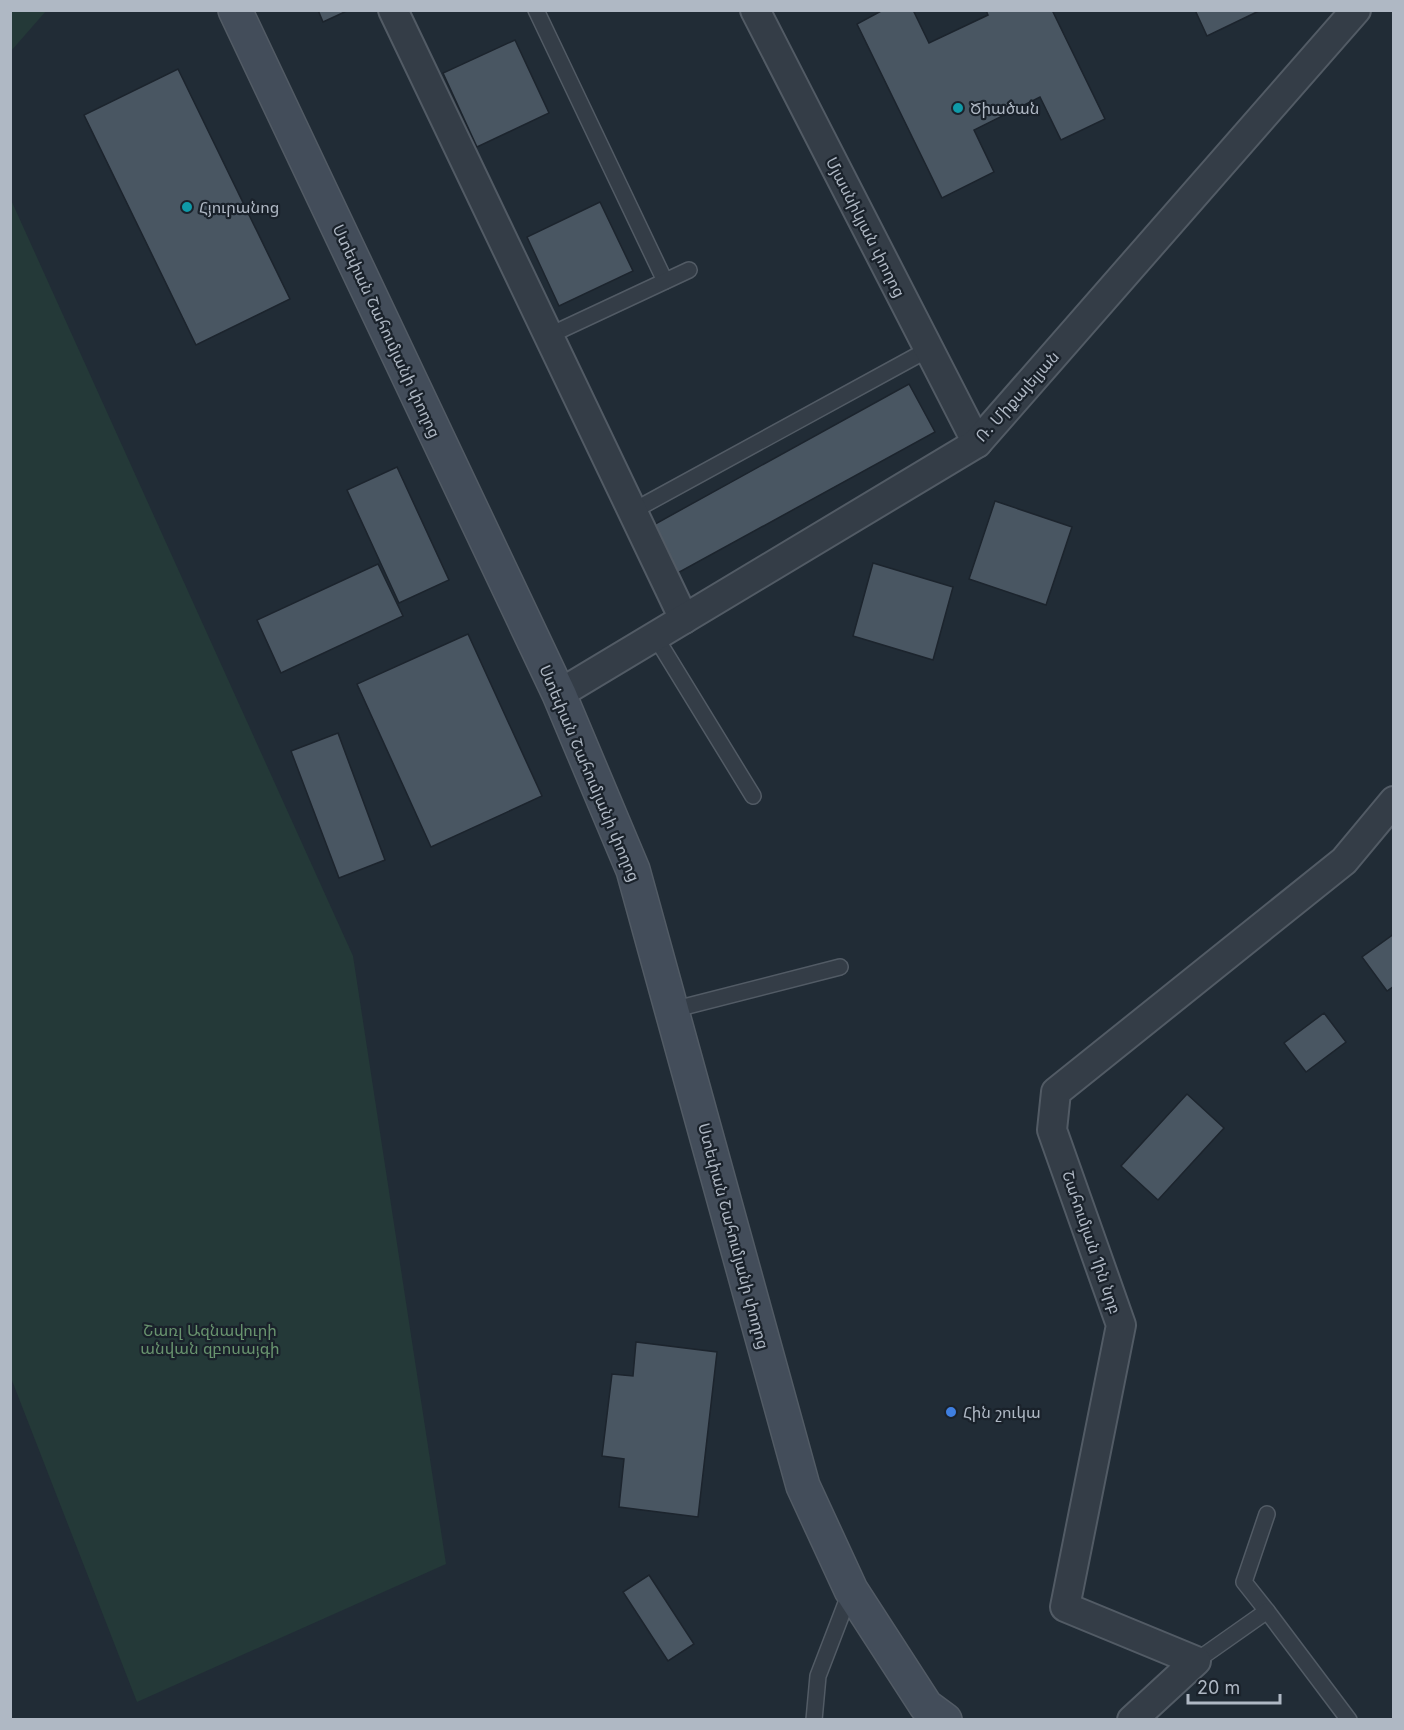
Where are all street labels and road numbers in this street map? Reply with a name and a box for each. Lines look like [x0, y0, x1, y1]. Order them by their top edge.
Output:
street label: Մյասնիկյան փողոց [822, 154, 910, 300]
street label: Ստեփան Շահումյանի փողոց [329, 221, 445, 441]
street label: Ռ․ Միքայելյան [971, 346, 1063, 446]
street label: Ստեփան Շահումյանի փողոց [535, 662, 645, 884]
street label: Ստեփան Շահումյանի փողոց [694, 1121, 774, 1351]
street label: Շահումյան 1ին նրբ [1058, 1168, 1126, 1316]

